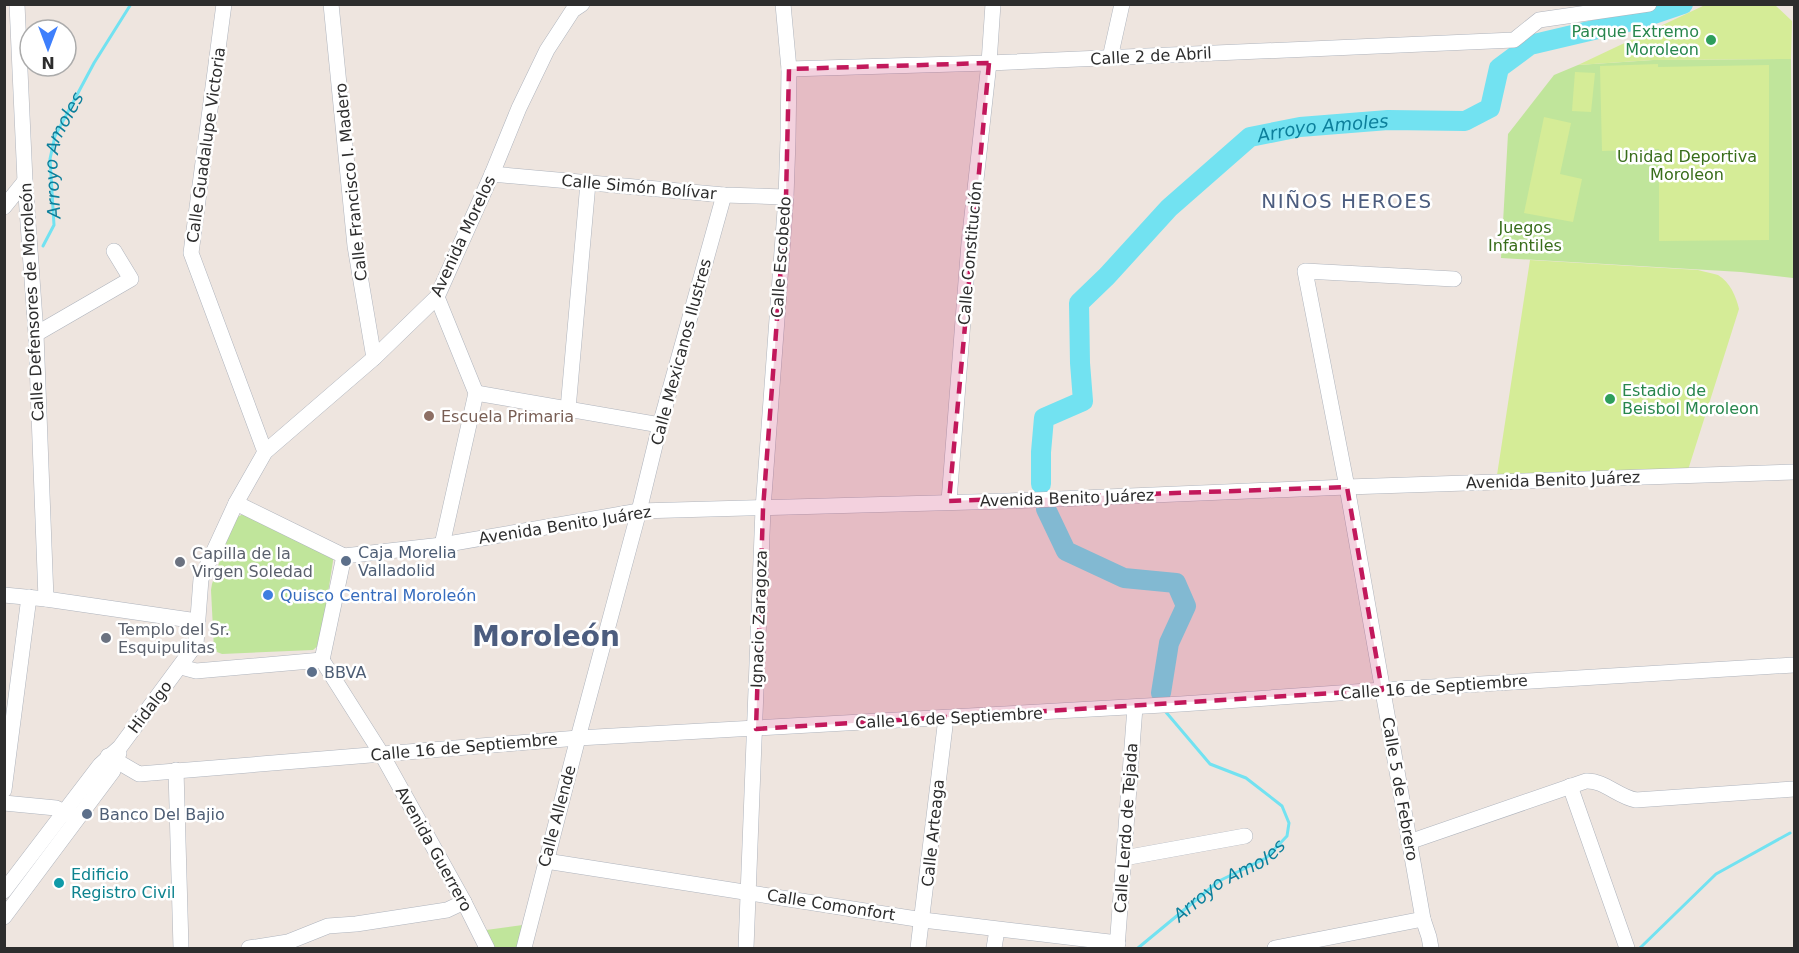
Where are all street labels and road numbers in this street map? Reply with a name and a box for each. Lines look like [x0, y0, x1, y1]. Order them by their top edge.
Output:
street label: Calle 2 de Abril [1090, 43, 1212, 69]
street label: Calle Guadalupe Victoria [183, 46, 229, 244]
street label: Calle Francisco I. Madero [331, 82, 371, 282]
street label: Calle Simón Bolívar [561, 171, 718, 203]
street label: Avenida Morelos [427, 173, 499, 299]
street label: Calle Constitución [954, 180, 986, 326]
street label: Calle Defensores de Moroleón [16, 182, 48, 422]
street label: Calle Escobedo [767, 196, 795, 318]
street label: Calle Mexicanos Ilustres [647, 257, 715, 447]
street label: Avenida Benito Juárez [1465, 467, 1641, 493]
street label: Avenida Benito Juárez [979, 485, 1155, 511]
street label: Avenida Benito Juárez [477, 502, 653, 548]
street label: Ignacio Zaragoza [747, 550, 771, 688]
street label: Calle 16 de Septiembre [1340, 671, 1528, 703]
street label: Hidalgo [124, 677, 176, 737]
street label: Calle 16 de Septiembre [855, 704, 1043, 732]
street label: Calle 5 de Febrero [1378, 716, 1422, 862]
street label: Calle 16 de Septiembre [370, 729, 558, 765]
street label: Calle Lerdo de Tejada [1111, 742, 1141, 914]
street label: Calle Allende [534, 763, 580, 869]
street label: Calle Arteaga [918, 778, 948, 888]
street label: Avenida Guerrero [392, 783, 476, 915]
street label: Calle Comonfort [766, 885, 896, 925]

